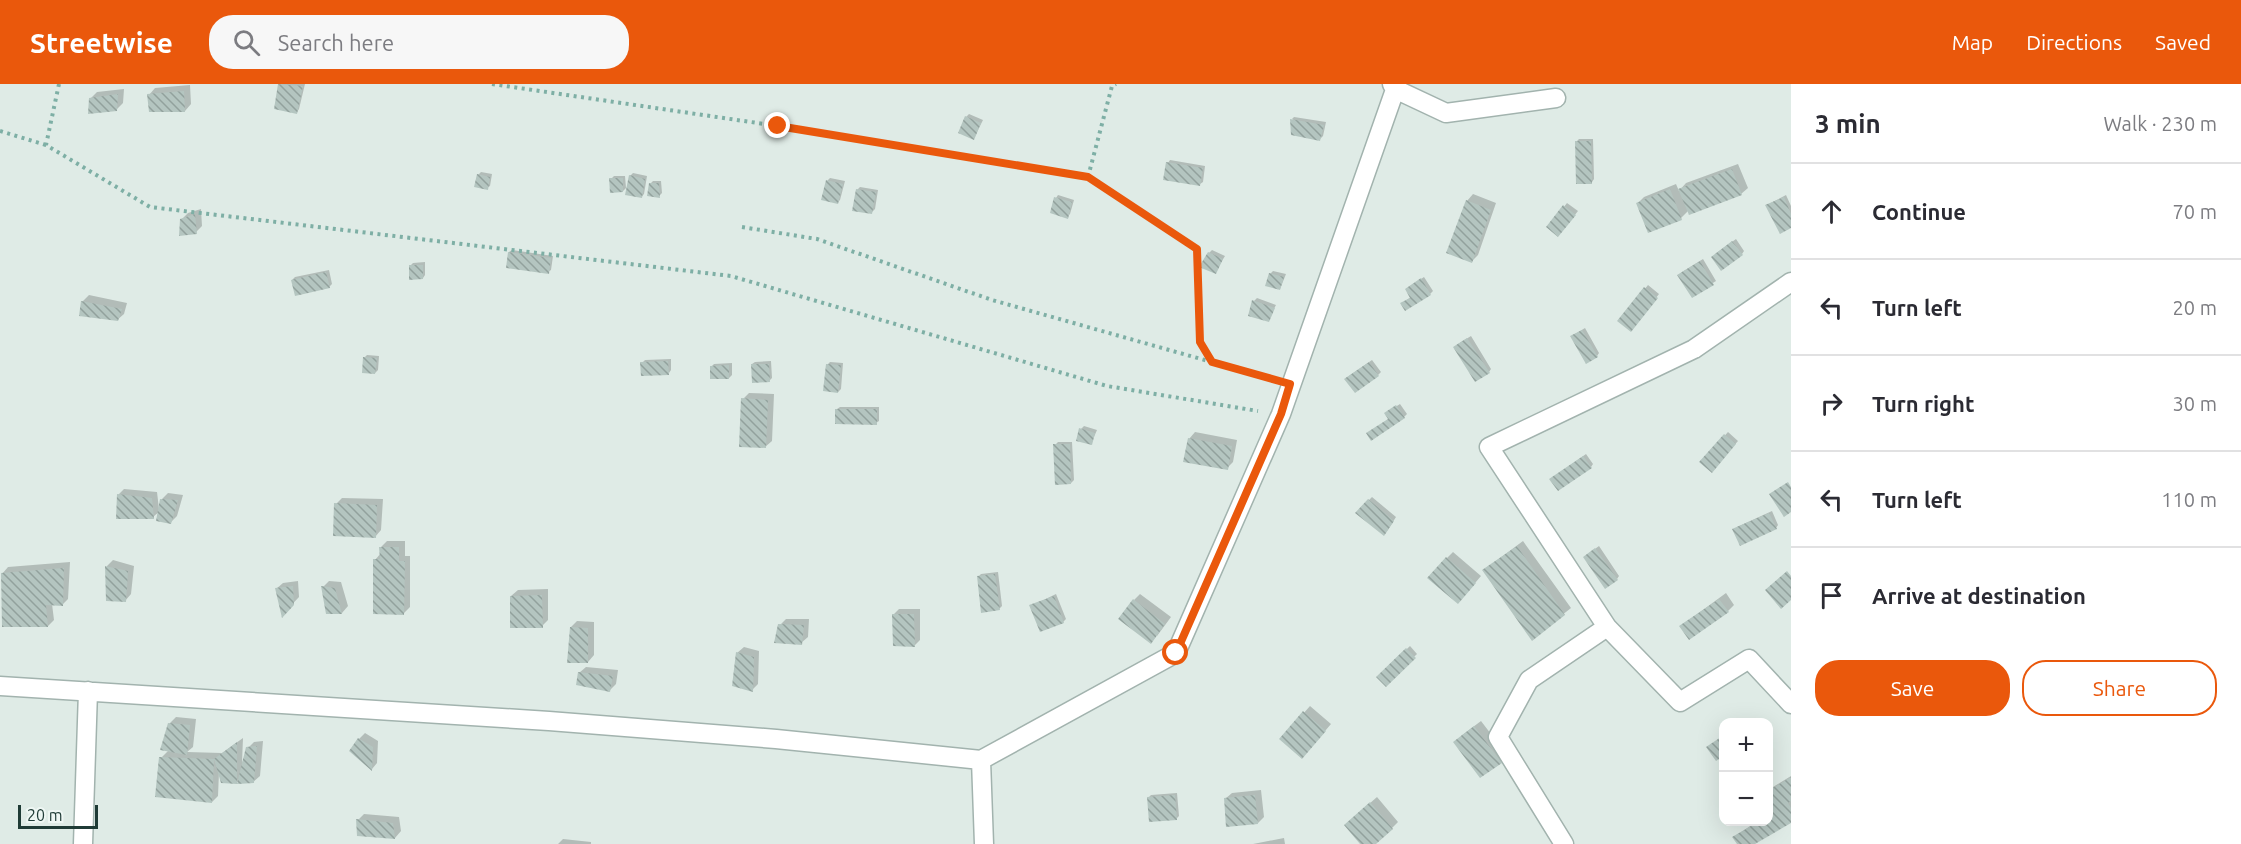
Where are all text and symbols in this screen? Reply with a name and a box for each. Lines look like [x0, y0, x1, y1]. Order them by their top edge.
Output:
search box [209, 15, 629, 69]
icon: search [230, 26, 263, 59]
text: Streetwise [30, 27, 173, 58]
text: Search here [278, 30, 394, 55]
text: Map [1952, 30, 1993, 54]
text: Directions [2026, 30, 2122, 54]
text: Saved [2155, 30, 2211, 54]
text: 3 min [1815, 109, 1881, 138]
route end [764, 112, 790, 138]
text: Walk · 230 m [2104, 112, 2217, 135]
icon: ahead [1815, 195, 1848, 228]
text: Continue [1872, 199, 1966, 224]
text: 70 m [2173, 200, 2217, 223]
icon: left [1815, 291, 1848, 324]
text: Turn left [1872, 295, 1962, 320]
text: 20 m [2173, 296, 2217, 319]
icon: right [1815, 387, 1848, 420]
text: Turn right [1872, 391, 1974, 416]
text: 30 m [2173, 392, 2217, 415]
icon: left [1815, 483, 1848, 516]
text: Turn left [1872, 487, 1962, 512]
text: 110 m [2161, 488, 2217, 511]
icon: arrive [1815, 579, 1848, 612]
text: Arrive at destination [1872, 583, 2086, 608]
route start [1162, 639, 1188, 665]
button: Save [1815, 660, 2010, 716]
button: Share [2022, 660, 2217, 716]
map controls [1719, 718, 1773, 826]
button: + [1719, 718, 1773, 772]
button: − [1719, 772, 1773, 826]
scale bar [18, 802, 98, 830]
text: 20 m [27, 806, 63, 824]

